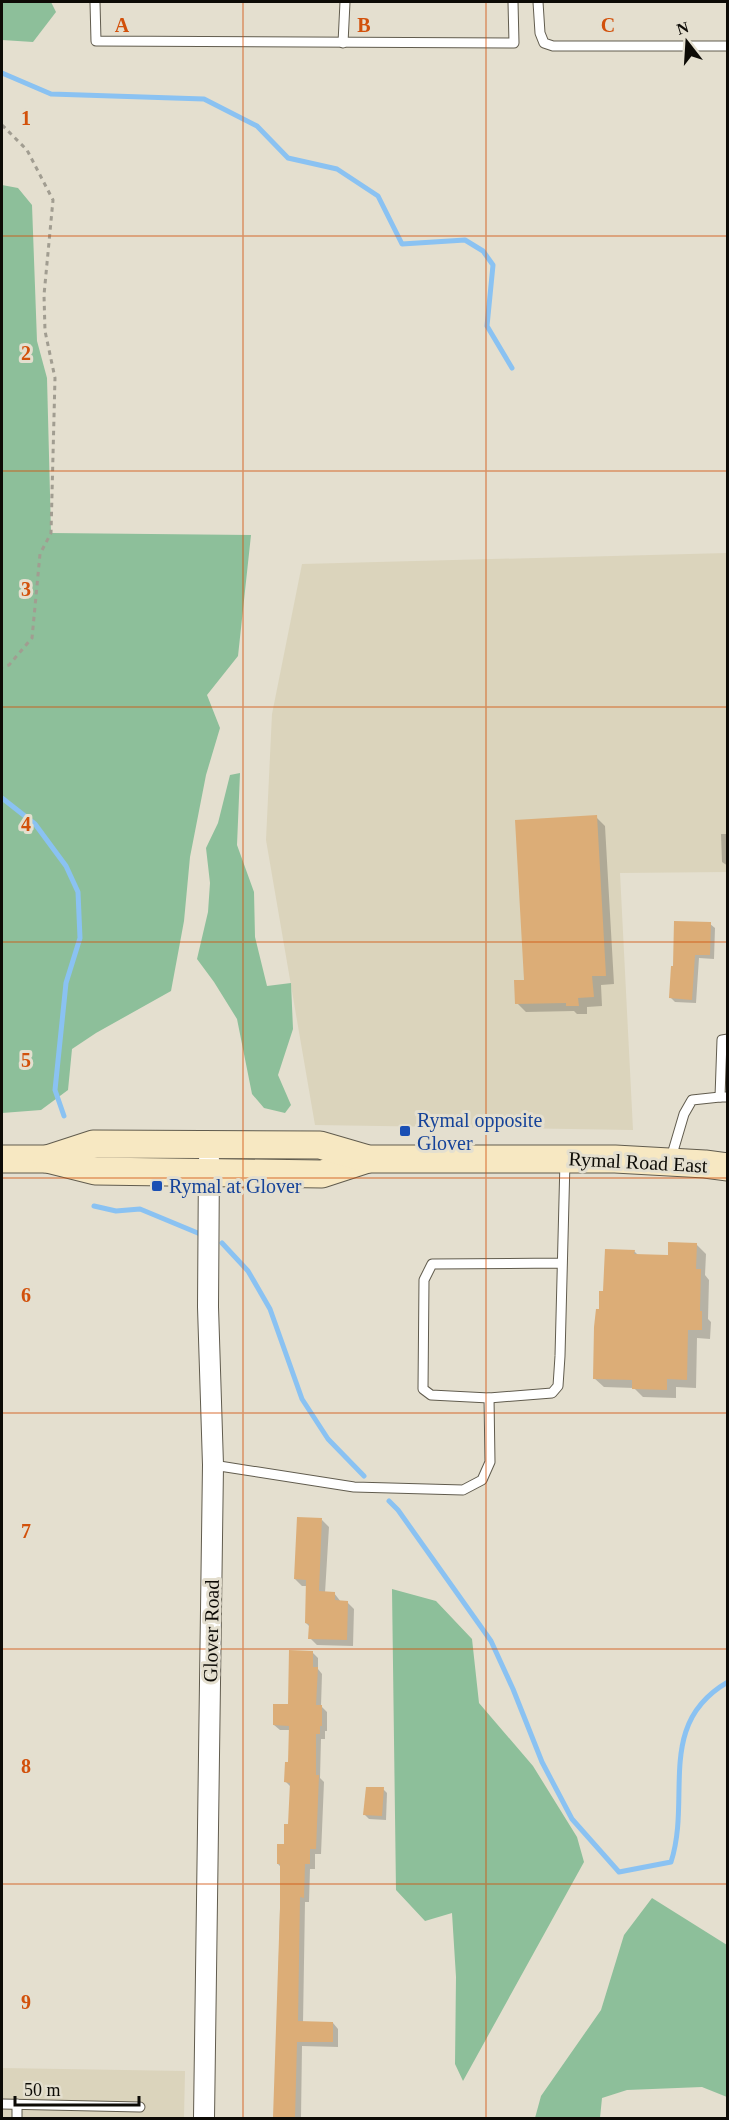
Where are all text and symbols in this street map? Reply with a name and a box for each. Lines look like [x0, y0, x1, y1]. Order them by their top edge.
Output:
north arrow [657, 12, 717, 72]
text: A [115, 14, 130, 36]
text: B [357, 14, 371, 36]
text: C [601, 14, 615, 36]
text: N [675, 18, 691, 38]
text: 1 [21, 107, 31, 129]
text: 2 [21, 342, 31, 364]
text: 3 [21, 578, 31, 600]
text: 4 [21, 813, 31, 835]
text: 5 [21, 1049, 31, 1071]
place label: Rymal opposite Glover [417, 1109, 542, 1154]
marker: Rymal opposite Glover [398, 1124, 412, 1138]
street label: Rymal Road East [568, 1147, 709, 1178]
place label: Rymal at Glover [169, 1175, 302, 1198]
marker: Rymal at Glover [150, 1179, 164, 1193]
text: 6 [21, 1284, 31, 1306]
text: 7 [21, 1520, 31, 1542]
street label: Glover Road [199, 1579, 223, 1683]
text: 8 [21, 1755, 31, 1777]
text: 9 [21, 1991, 31, 2013]
scale bar [15, 2069, 140, 2107]
text: 50 m [24, 2080, 61, 2100]

